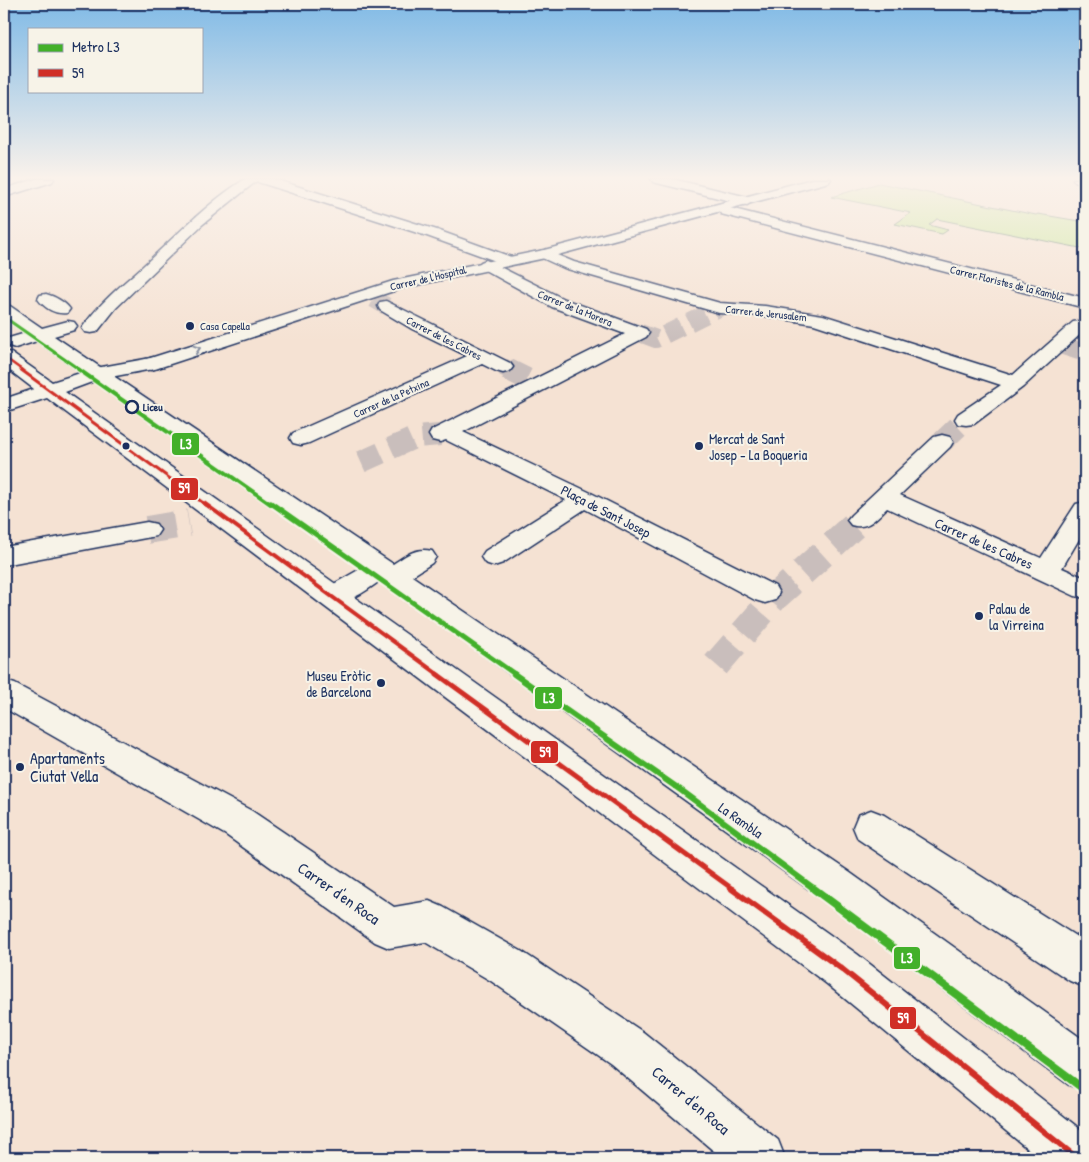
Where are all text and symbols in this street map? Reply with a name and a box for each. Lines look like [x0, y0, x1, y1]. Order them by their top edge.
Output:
legend [28, 28, 202, 92]
text: Metro L3 [72, 36, 120, 57]
text: 59 [72, 62, 84, 83]
street label: Carrer de l'Hospital [388, 262, 468, 294]
street label: Carrer Floristes de la Rambla [949, 262, 1066, 304]
street label: Carrer de la Morera [536, 287, 615, 330]
street label: Carrer de Jerusalem [725, 302, 808, 324]
street label: Carrer de les Cabres [404, 313, 484, 363]
place label: Casa Capella [200, 319, 251, 333]
marker: Casa Capella [184, 320, 196, 332]
one-way arrow [192, 344, 201, 354]
street label: Carrer de la Petxina [351, 375, 431, 421]
marker: Liceu [125, 400, 139, 414]
place label: Liceu [143, 400, 163, 414]
place label: Mercat de Sant Josep - La Boqueria [709, 429, 808, 465]
line badge: L3 [171, 432, 200, 456]
text: L3 [180, 434, 192, 453]
marker: Mercat de Sant Josep - La Boqueria [693, 440, 705, 452]
unlabelled marker [121, 441, 131, 451]
line badge: 59 [170, 477, 199, 501]
text: 59 [178, 478, 190, 497]
street label: Plaça de Sant Josep [557, 480, 654, 543]
street label: Carrer de les Cabres [932, 513, 1036, 573]
place label: Palau de la Virreina [989, 599, 1044, 634]
marker: Palau de la Virreina [973, 610, 985, 622]
place label: Museu Eròtic de Barcelona [307, 666, 372, 701]
marker: Museu Eròtic de Barcelona [375, 677, 387, 689]
line badge: L3 [534, 686, 563, 710]
text: L3 [543, 688, 555, 707]
line badge: 59 [530, 740, 559, 764]
text: 59 [539, 742, 551, 761]
place label: Apartaments Ciutat Vella [30, 747, 105, 787]
marker: Apartaments Ciutat Vella [14, 761, 26, 773]
street label: La Rambla [715, 798, 767, 842]
street label: Carrer d'en Roca [293, 856, 385, 930]
line badge: L3 [893, 946, 921, 970]
text: L3 [901, 948, 913, 967]
line badge: 59 [889, 1006, 917, 1030]
text: 59 [897, 1008, 909, 1027]
street label: Carrer d'en Roca [647, 1061, 735, 1139]

